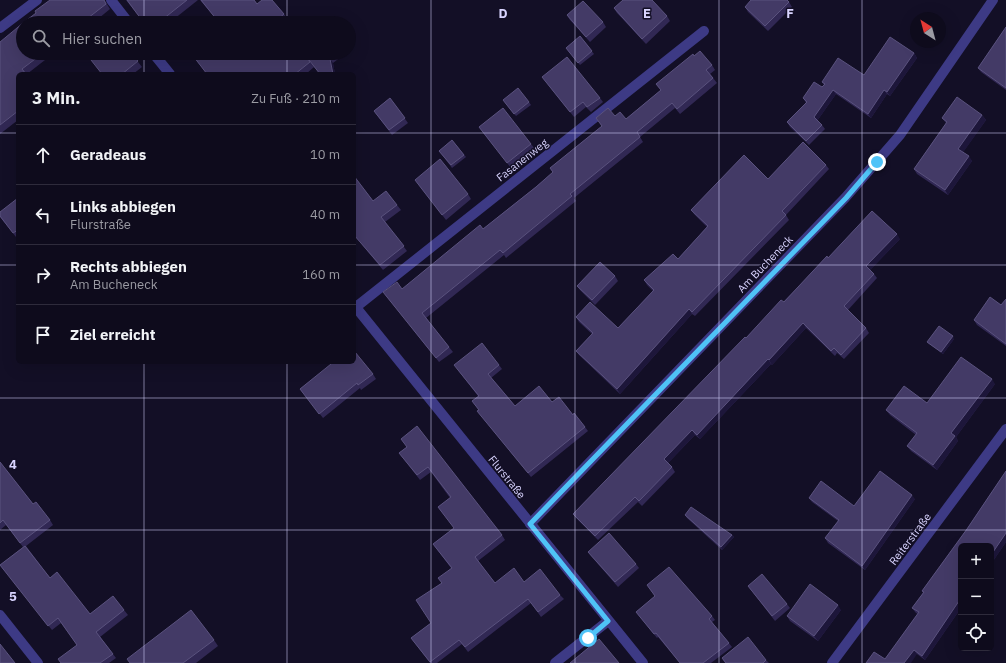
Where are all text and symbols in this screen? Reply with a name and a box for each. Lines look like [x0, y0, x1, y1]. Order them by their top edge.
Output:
text: D [498, 5, 508, 22]
text: E [643, 5, 651, 22]
text: F [786, 5, 794, 22]
north arrow [910, 12, 946, 48]
search box [16, 16, 356, 60]
icon: search [30, 27, 52, 49]
text: Hier suchen [62, 29, 142, 48]
text: 3 Min. [32, 87, 80, 109]
text: Zu Fuß · 210 m [251, 90, 340, 107]
street label: Fasanenweg [493, 135, 551, 184]
icon: ahead [32, 144, 54, 166]
text: Geradeaus [70, 145, 146, 164]
text: 10 m [310, 146, 340, 163]
route end [868, 153, 886, 171]
text: Links abbiegen [70, 197, 176, 216]
icon: left [32, 204, 54, 226]
text: 40 m [310, 206, 340, 223]
text: Flurstraße [70, 216, 131, 233]
street label: Am Bucheneck [734, 232, 796, 296]
text: Rechts abbiegen [70, 257, 187, 276]
icon: right [32, 264, 54, 286]
text: 160 m [302, 266, 340, 283]
text: Am Bucheneck [70, 276, 158, 293]
icon: arrive [32, 324, 54, 346]
text: Ziel erreicht [70, 325, 156, 344]
street label: Flurstraße [485, 453, 529, 501]
text: 4 [9, 456, 17, 473]
street label: Reiterstraße [886, 510, 934, 568]
map controls [958, 543, 994, 651]
button: + [958, 543, 994, 579]
button: − [958, 579, 994, 615]
text: 5 [9, 588, 17, 605]
button: locate [958, 615, 994, 651]
route start [579, 629, 597, 647]

